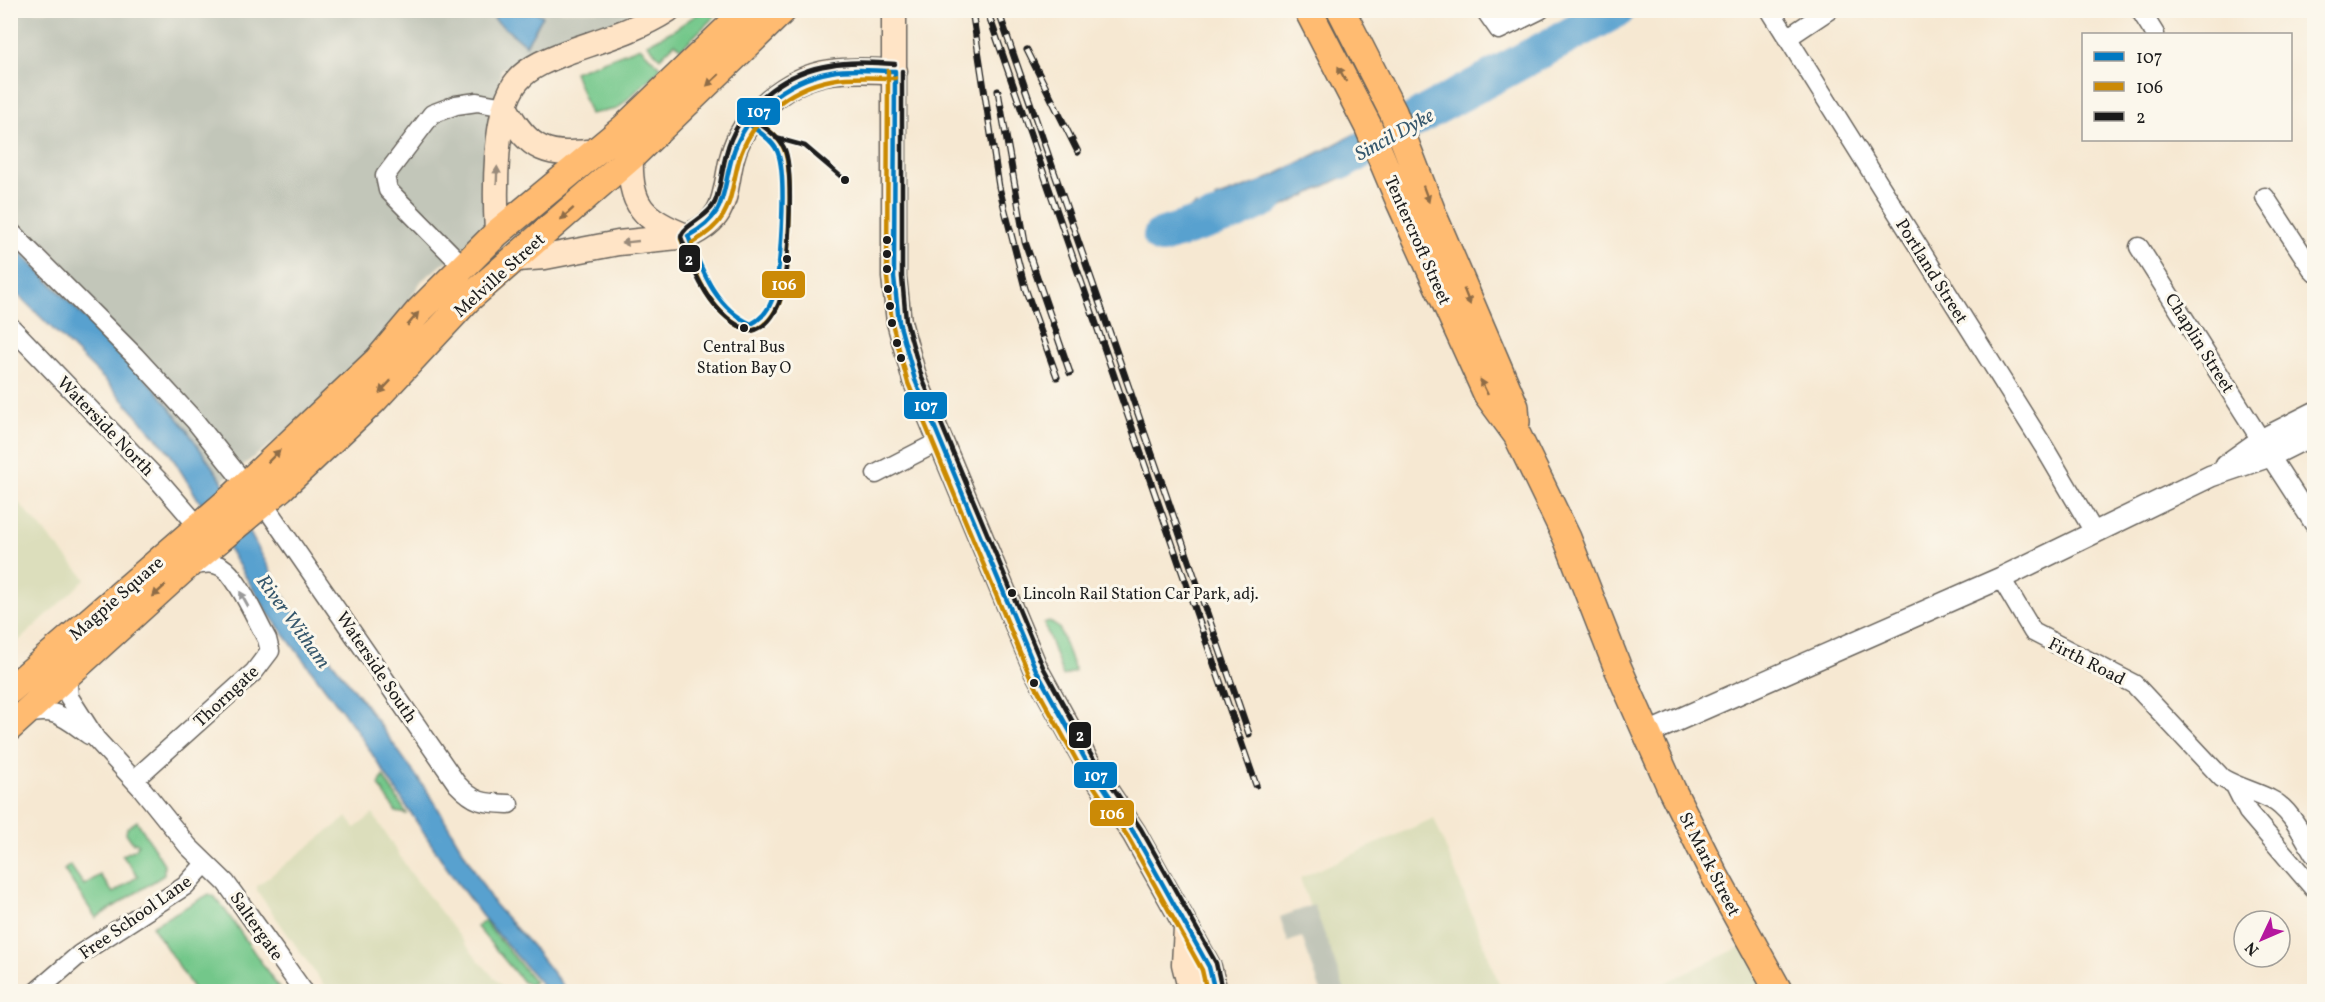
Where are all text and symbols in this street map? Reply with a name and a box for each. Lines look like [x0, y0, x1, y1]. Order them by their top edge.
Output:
legend [2082, 33, 2292, 141]
text: 107 [2136, 46, 2163, 71]
one-way arrow [1338, 65, 1347, 82]
one-way arrow [705, 73, 720, 87]
text: 106 [2136, 76, 2163, 101]
line badge: 107 [736, 97, 781, 126]
text: 107 [747, 102, 771, 124]
water label: Sincil Dyke [1350, 102, 1440, 169]
text: 2 [2136, 106, 2146, 131]
one-way arrow [492, 165, 501, 184]
street label: Tentercroft Street [1377, 172, 1456, 309]
unlabelled marker [839, 174, 851, 186]
one-way arrow [1421, 185, 1431, 203]
one-way arrow [560, 207, 575, 221]
street label: Portland Street [1888, 214, 1973, 329]
street label: Melville Street [449, 228, 551, 324]
unlabelled marker [881, 234, 893, 246]
one-way arrow [621, 237, 640, 247]
line badge: 2 [678, 244, 701, 273]
unlabelled marker [881, 248, 893, 260]
text: 2 [685, 250, 693, 272]
unlabelled marker [781, 253, 793, 265]
unlabelled marker [881, 263, 893, 275]
line badge: 106 [761, 270, 806, 299]
text: 106 [771, 275, 797, 297]
unlabelled marker [882, 283, 894, 295]
one-way arrow [1462, 289, 1472, 307]
street label: Chaplin Street [2158, 289, 2240, 399]
unlabelled marker [884, 300, 896, 312]
one-way arrow [406, 312, 419, 327]
unlabelled marker [886, 317, 898, 329]
marker: Central Bus Station Bay O [738, 322, 750, 334]
place label: Central Bus Station Bay O [697, 337, 792, 380]
unlabelled marker [891, 337, 903, 349]
unlabelled marker [895, 352, 907, 364]
street label: Waterside North [51, 371, 159, 483]
one-way arrow [1480, 378, 1489, 395]
one-way arrow [378, 380, 392, 395]
line badge: 107 [903, 391, 948, 420]
text: 107 [914, 396, 938, 418]
one-way arrow [267, 450, 281, 464]
street label: Magpie Square [64, 551, 170, 647]
water label: River Witham [249, 569, 336, 675]
one-way arrow [152, 584, 167, 597]
place label: Lincoln Rail Station Car Park, adj. [1023, 584, 1259, 606]
marker: Lincoln Rail Station Car Park, adj. [1006, 587, 1018, 599]
one-way arrow [239, 590, 249, 607]
street label: Waterside South [329, 607, 423, 729]
street label: Firth Road [2043, 632, 2129, 692]
street label: Thorngate [189, 660, 265, 734]
unlabelled marker [1028, 677, 1040, 689]
line badge: 2 [1068, 721, 1092, 749]
text: 2 [1076, 726, 1084, 748]
line badge: 107 [1073, 761, 1118, 789]
text: 107 [1084, 766, 1108, 788]
line badge: 106 [1089, 799, 1135, 827]
text: 106 [1099, 804, 1125, 826]
street label: St Mark Street [1672, 808, 1746, 921]
street label: Free School Lane [74, 870, 197, 966]
street label: Saltergate [223, 887, 289, 966]
north arrow [2232, 909, 2292, 969]
text: N [2240, 936, 2265, 960]

